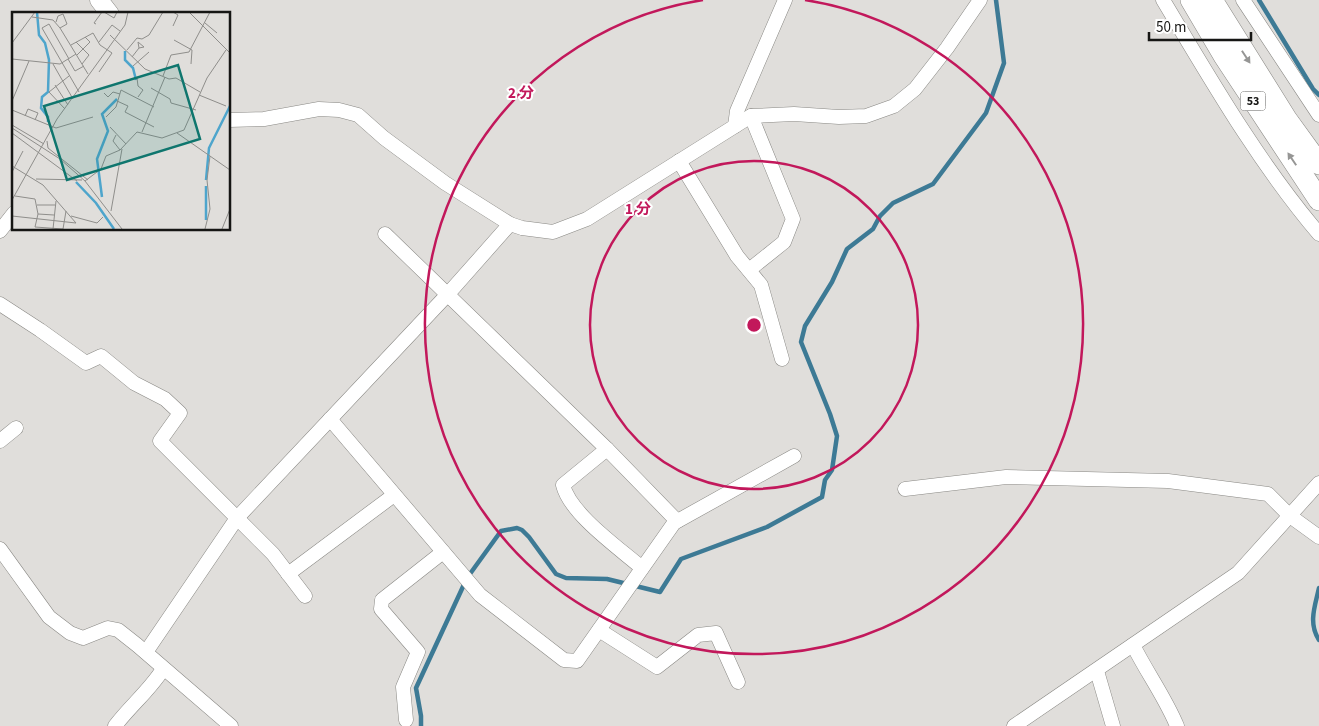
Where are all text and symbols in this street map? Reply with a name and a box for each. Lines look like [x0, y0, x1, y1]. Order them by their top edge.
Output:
scale bar [1149, 10, 1252, 42]
inset map [12, 12, 230, 230]
text: 50 m [1156, 17, 1186, 38]
one-way arrow [1241, 50, 1251, 63]
text: 2 分 [508, 83, 534, 104]
road number: 53 [1240, 92, 1266, 110]
one-way arrow [1287, 153, 1297, 166]
text: 1 分 [625, 199, 651, 220]
centre of rings [745, 316, 763, 334]

